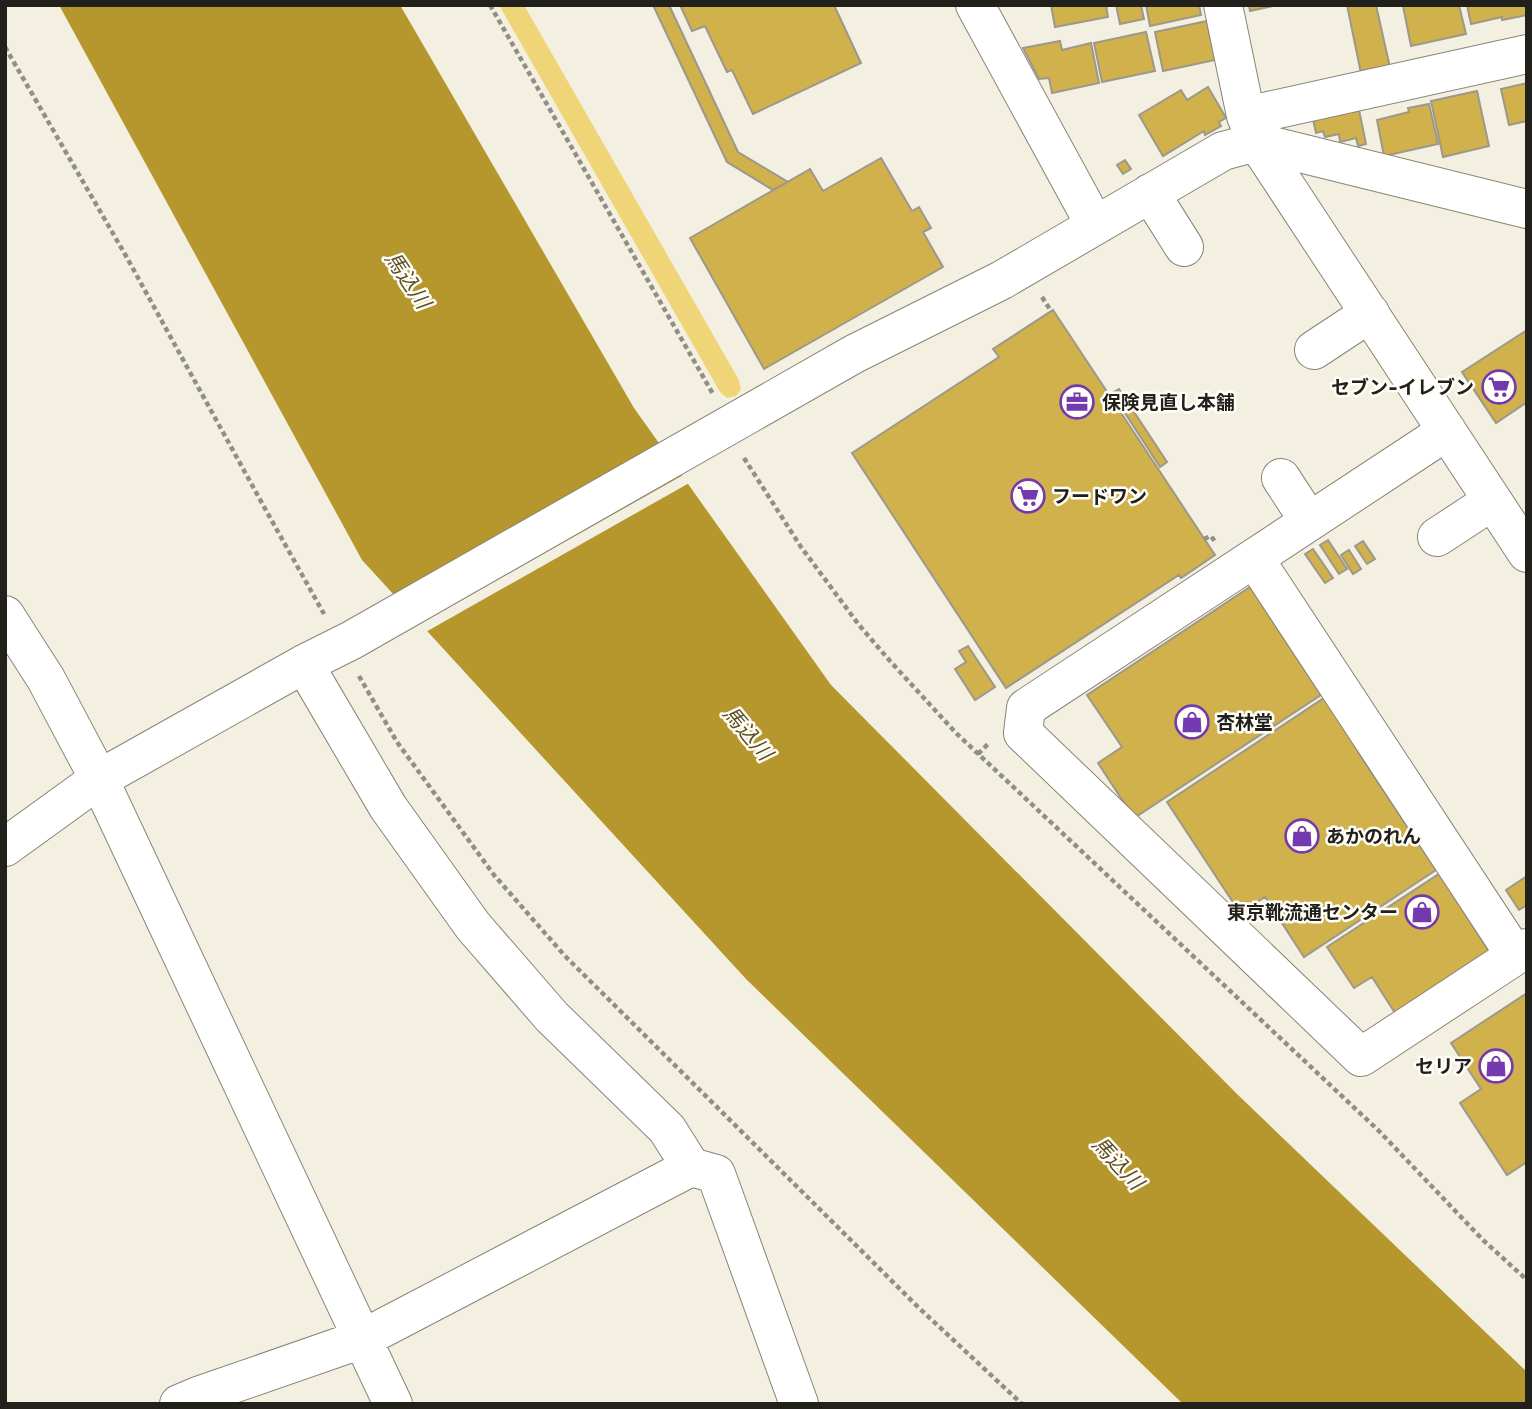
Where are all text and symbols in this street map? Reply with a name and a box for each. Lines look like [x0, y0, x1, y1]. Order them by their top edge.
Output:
water label: 馬込川 [380, 247, 437, 315]
supermarket icon: セブン-イレブン [1480, 368, 1518, 406]
place label: セブン-イレブン [1331, 376, 1474, 399]
office icon: 保険見直し本舗 [1058, 383, 1096, 421]
place label: 保険見直し本舗 [1102, 391, 1235, 414]
supermarket icon: フードワン [1009, 477, 1047, 515]
place label: フードワン [1052, 485, 1147, 508]
water label: 馬込川 [718, 701, 779, 767]
shop icon: 杏林堂 [1173, 703, 1211, 741]
place label: 杏林堂 [1216, 711, 1273, 734]
shop icon: あかのれん [1283, 817, 1321, 855]
place label: あかのれん [1326, 825, 1421, 848]
shop icon: 東京靴流通センター [1403, 893, 1441, 931]
place label: 東京靴流通センター [1227, 901, 1398, 924]
shop icon: セリア [1477, 1047, 1515, 1085]
place label: セリア [1415, 1055, 1472, 1078]
water label: 馬込川 [1087, 1131, 1150, 1196]

